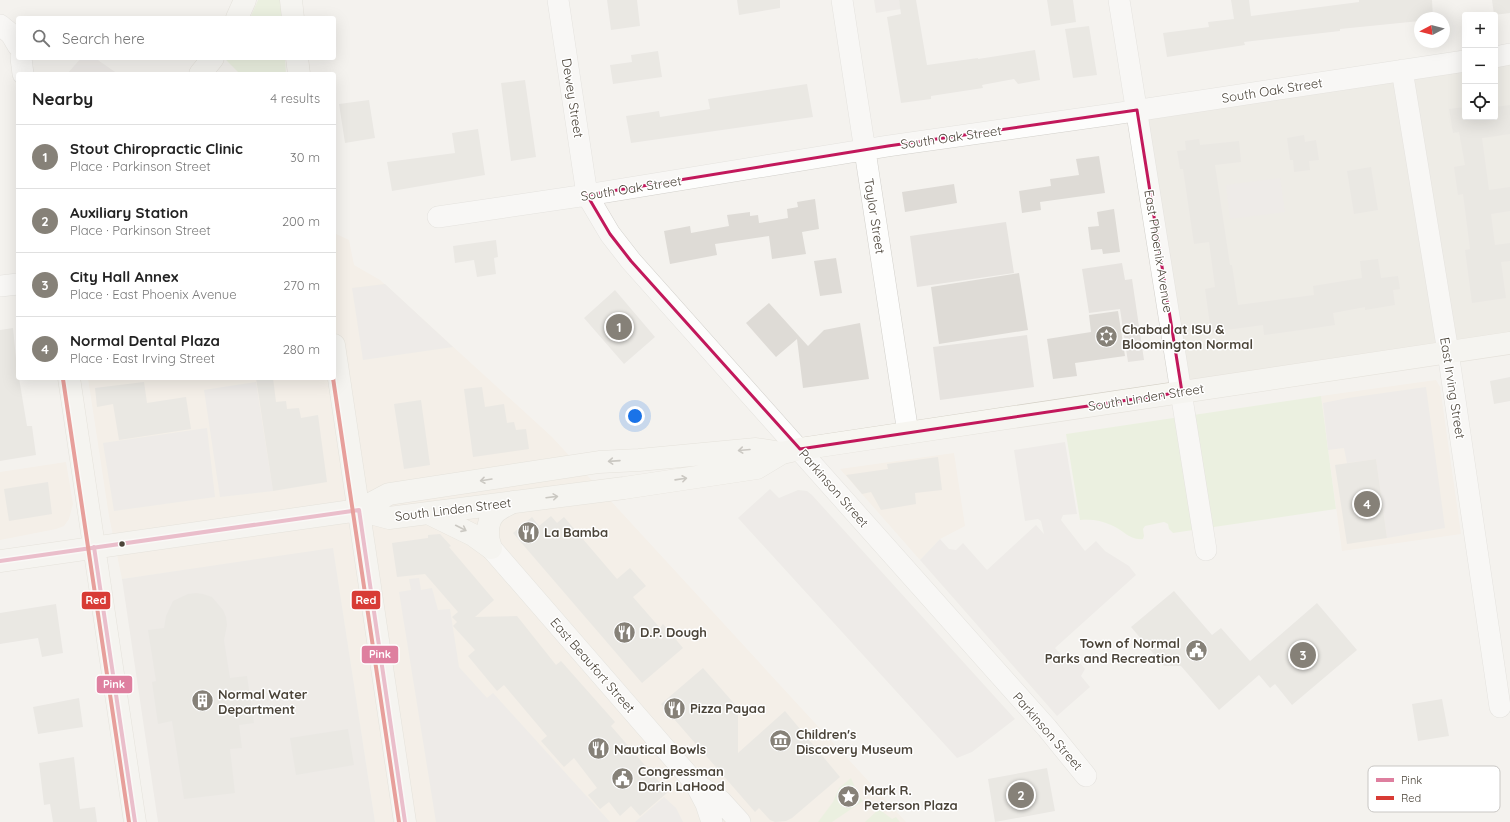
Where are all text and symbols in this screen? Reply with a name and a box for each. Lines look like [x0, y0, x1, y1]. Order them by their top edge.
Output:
north arrow [1414, 12, 1450, 48]
map controls [1462, 12, 1498, 120]
button: + [1462, 12, 1498, 48]
search box [16, 16, 336, 60]
icon: search [30, 27, 52, 49]
text: Search here [62, 29, 145, 48]
button: − [1462, 48, 1498, 84]
street label: Dewey Street [559, 57, 587, 139]
street label: South Oak Street [1220, 74, 1324, 106]
button: locate [1462, 84, 1498, 120]
text: Nearby [32, 88, 93, 109]
text: 4 results [270, 90, 320, 106]
street label: South Oak Street [899, 122, 1003, 152]
text: Stout Chiropractic Clinic [70, 139, 243, 158]
text: 1 [42, 149, 48, 165]
text: 30 m [290, 149, 320, 165]
text: Place · Parkinson Street [70, 158, 211, 174]
street label: South Oak Street [579, 172, 683, 204]
street label: Taylor Street [861, 177, 889, 255]
street label: East Phoenix Avenue [1141, 188, 1177, 314]
text: Auxiliary Station [70, 203, 188, 222]
text: 2 [41, 213, 49, 229]
text: 200 m [282, 213, 320, 229]
text: Place · Parkinson Street [70, 222, 211, 238]
text: City Hall Annex [70, 267, 178, 286]
text: 3 [42, 277, 48, 293]
text: 270 m [283, 277, 320, 293]
text: Place · East Phoenix Avenue [70, 286, 237, 302]
pin: 1 [606, 312, 632, 342]
place label: Chabad at ISU & Bloomington Normal [1122, 321, 1253, 352]
synagogue icon: Chabad at ISU & Bloomington Normal [1094, 323, 1120, 349]
text: Normal Dental Plaza [70, 331, 220, 350]
street label: East Irving Street [1437, 336, 1469, 440]
text: 4 [41, 341, 49, 357]
text: 280 m [283, 341, 320, 357]
text: Place · East Irving Street [70, 350, 215, 366]
street label: South Linden Street [1087, 380, 1205, 414]
your location [625, 406, 645, 426]
street label: Parkinson Street [796, 446, 872, 530]
one-way arrow [738, 447, 751, 454]
one-way arrow [608, 458, 621, 465]
one-way arrow [674, 475, 687, 483]
one-way arrow [479, 476, 492, 484]
pin: 4 [1354, 489, 1380, 519]
one-way arrow [545, 493, 558, 500]
street label: South Linden Street [394, 494, 512, 524]
restaurant icon: La Bamba [516, 519, 542, 545]
place label: La Bamba [544, 524, 608, 540]
one-way arrow [454, 525, 466, 533]
unlabelled marker [117, 539, 127, 549]
line badge: Red [351, 590, 381, 610]
line badge: Red [81, 591, 111, 610]
text: Red [86, 593, 107, 607]
text: Red [356, 593, 377, 607]
street label: East Beaufort Street [547, 614, 639, 716]
restaurant icon: D.P. Dough [611, 619, 637, 645]
place label: D.P. Dough [640, 624, 707, 640]
place label: Town of Normal Parks and Recreation [1045, 635, 1180, 666]
public building icon: Town of Normal Parks and Recreation [1183, 637, 1209, 663]
pin: 3 [1290, 640, 1316, 670]
line badge: Pink [361, 645, 399, 664]
text: Pink [369, 647, 391, 661]
line badge: Pink [96, 675, 133, 694]
text: Pink [103, 677, 125, 691]
place label: Normal Water Department [218, 686, 308, 717]
building icon: Normal Water Department [190, 688, 216, 714]
street label: Parkinson Street [1010, 689, 1086, 773]
restaurant icon: Pizza Payaa [662, 695, 688, 721]
place label: Pizza Payaa [690, 700, 765, 716]
place label: Children's Discovery Museum [796, 726, 913, 757]
museum icon: Children's Discovery Museum [768, 728, 794, 754]
restaurant icon: Nautical Bowls [586, 736, 612, 762]
place label: Nautical Bowls [614, 741, 706, 757]
place label: Congressman Darin LaHood [638, 763, 725, 794]
public building icon: Congressman Darin LaHood [610, 765, 636, 791]
legend [1368, 766, 1500, 812]
text: Pink [1401, 773, 1422, 787]
pin: 2 [1008, 780, 1034, 810]
place label: Mark R. Peterson Plaza [864, 782, 958, 813]
place icon: Mark R. Peterson Plaza [836, 784, 862, 810]
text: Red [1401, 791, 1421, 805]

